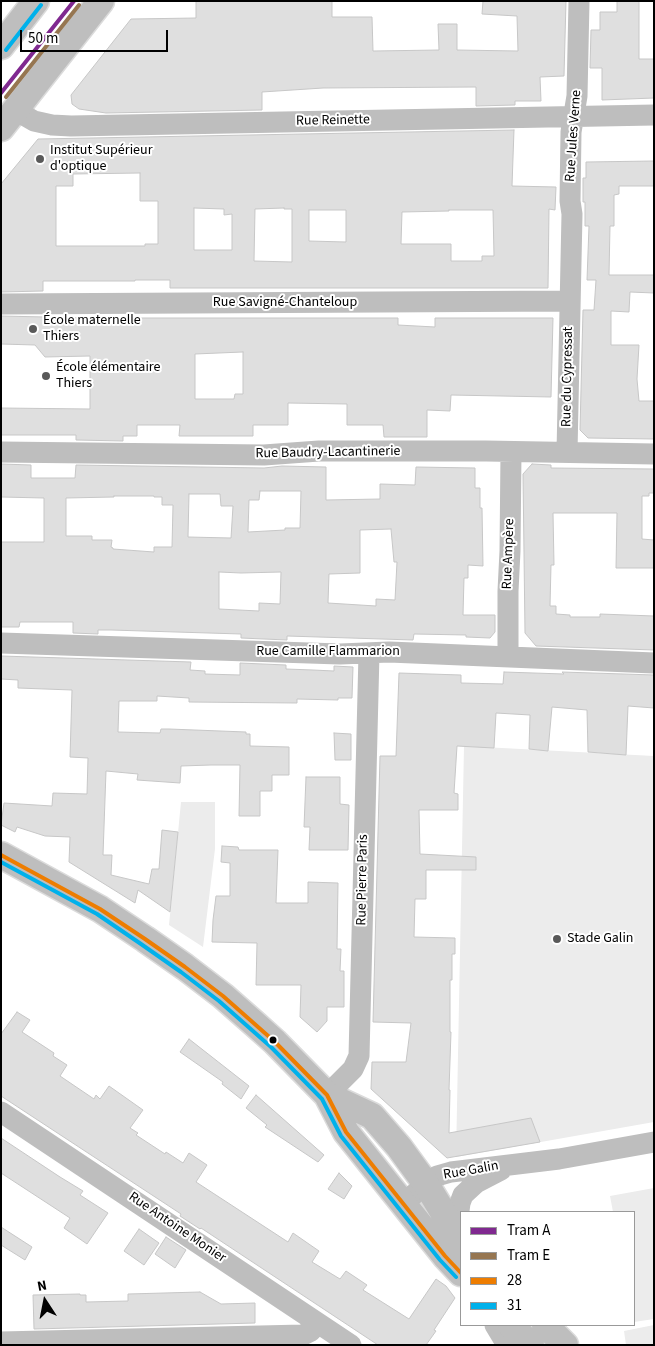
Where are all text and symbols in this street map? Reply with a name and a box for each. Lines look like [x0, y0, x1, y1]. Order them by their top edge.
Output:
scale bar [22, 20, 170, 52]
text: 50 m [28, 28, 58, 49]
street label: Rue Jules Verne [562, 89, 586, 183]
street label: Rue Reinette [296, 112, 370, 130]
place label: Institut Supérieur d'optique [50, 143, 153, 176]
marker: Institut Supérieur d'optique [34, 153, 46, 165]
street label: Rue Savigné-Chanteloup [213, 295, 357, 311]
place label: École maternelle Thiers [43, 313, 141, 346]
marker: École maternelle Thiers [27, 323, 39, 335]
street label: Rue du Cypressat [559, 327, 577, 427]
place label: École élémentaire Thiers [56, 360, 160, 392]
marker: École élémentaire Thiers [40, 370, 52, 382]
street label: Rue Baudry-Lacantinerie [255, 443, 401, 463]
street label: Rue Ampère [499, 518, 519, 590]
street label: Rue Camille Flammarion [256, 644, 400, 660]
street label: Rue Pierre Paris [354, 834, 372, 926]
place label: Stade Galin [567, 931, 634, 947]
marker: Stade Galin [551, 933, 563, 945]
unlabelled marker [268, 1035, 278, 1045]
street label: Rue Galin [442, 1158, 500, 1184]
street label: Rue Antoine Monier [125, 1189, 229, 1267]
legend [460, 1211, 635, 1326]
text: Tram A [507, 1220, 550, 1241]
text: Tram E [507, 1245, 550, 1266]
text: 28 [507, 1270, 522, 1291]
north arrow [20, 1276, 70, 1326]
text: N [36, 1276, 49, 1297]
text: 31 [507, 1295, 522, 1316]

